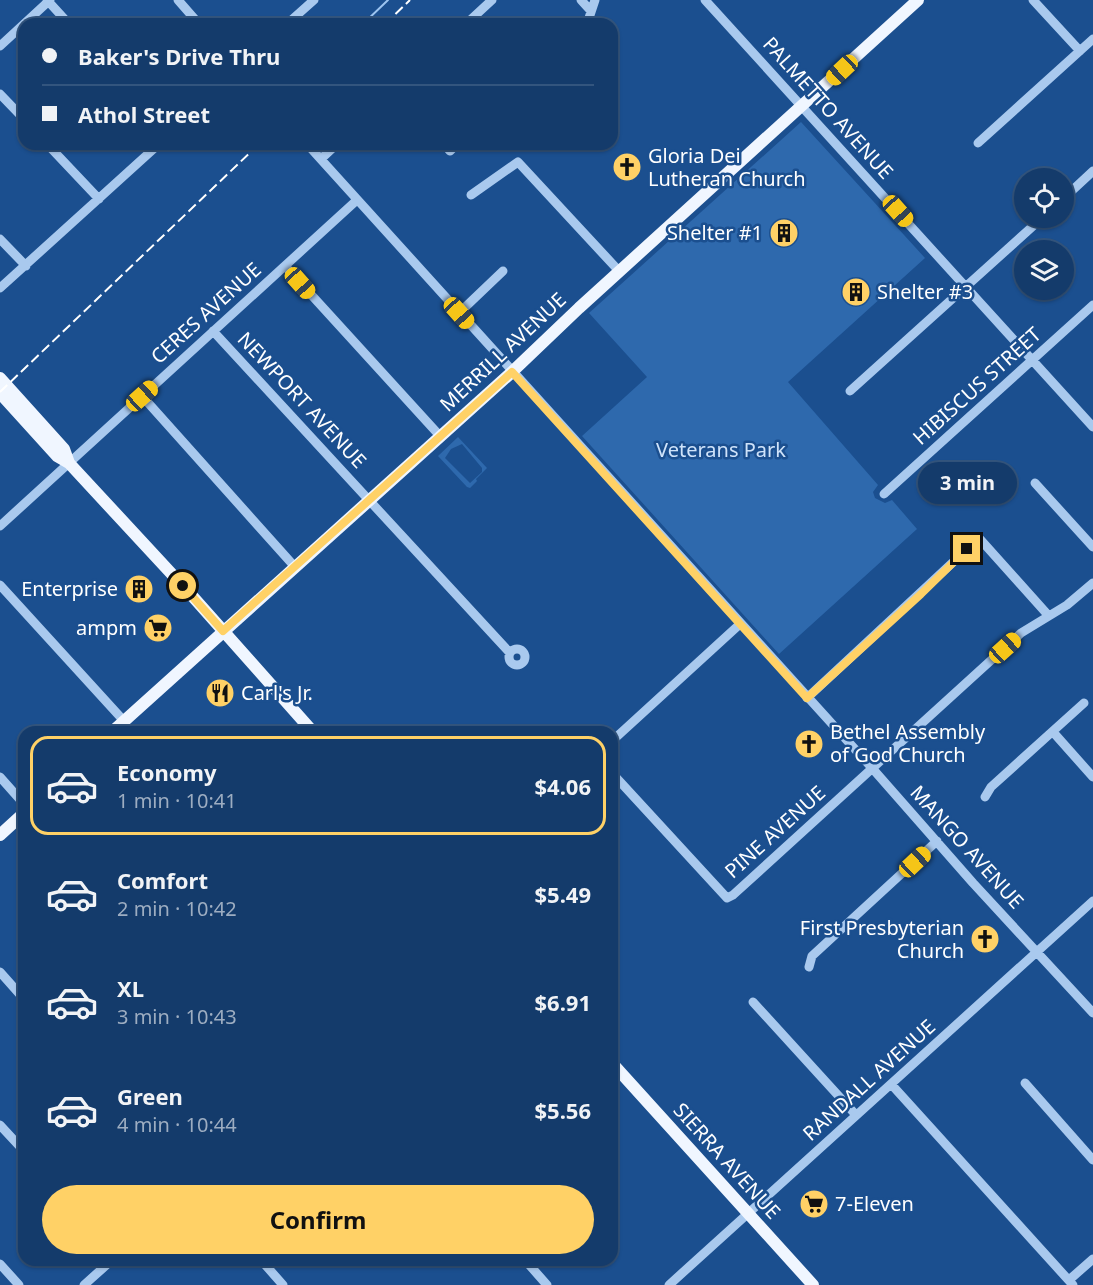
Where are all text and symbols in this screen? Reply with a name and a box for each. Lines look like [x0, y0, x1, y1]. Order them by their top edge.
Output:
street label: PALMETTO AVENUE [757, 31, 900, 185]
text: Baker's Drive Thru [78, 41, 280, 71]
car [823, 51, 861, 89]
text: Athol Street [78, 99, 210, 129]
place label: Gloria Dei Lutheran Church [648, 142, 806, 192]
church icon: Gloria Dei Lutheran Church [611, 151, 643, 183]
map controls [1014, 168, 1074, 300]
button: locate [1014, 168, 1074, 228]
car [879, 192, 917, 230]
building icon: Shelter #1 [768, 217, 800, 249]
place label: Shelter #1 [667, 219, 763, 246]
button: layers [1014, 240, 1074, 300]
street label: CERES AVENUE [145, 256, 267, 369]
car [281, 264, 319, 302]
building icon: Shelter #3 [840, 276, 872, 308]
place label: Shelter #3 [877, 278, 973, 305]
street label: MERRILL AVENUE [434, 286, 572, 417]
car [440, 294, 478, 332]
street label: HIBISCUS STREET [907, 321, 1047, 450]
street label: NEWPORT AVENUE [232, 326, 373, 474]
car [123, 377, 161, 415]
park label: Veterans Park [656, 436, 786, 463]
callout: 3 min [918, 462, 1016, 504]
text: 3 min [940, 469, 995, 496]
route end [953, 535, 980, 562]
route start [169, 572, 196, 599]
building icon: Enterprise [123, 573, 155, 605]
place label: Enterprise [21, 575, 118, 602]
supermarket icon: ampm [142, 612, 174, 644]
place label: ampm [76, 614, 137, 641]
car [986, 629, 1024, 667]
restaurant icon: Carl's Jr. [204, 677, 236, 709]
place label: Carl's Jr. [241, 679, 313, 706]
place label: Bethel Assembly of God Church [830, 718, 986, 768]
church icon: Bethel Assembly of God Church [793, 728, 825, 760]
text: Economy [117, 757, 216, 787]
icon: car [45, 759, 99, 813]
text: $4.06 [534, 771, 591, 801]
street label: PINE AVENUE [719, 779, 831, 884]
street label: MANGO AVENUE [905, 779, 1030, 914]
text: 1 min · 10:41 [117, 787, 237, 814]
car [896, 843, 934, 881]
text: Comfort [117, 865, 208, 895]
icon: car [45, 867, 99, 921]
text: $5.49 [534, 879, 591, 909]
text: 2 min · 10:42 [117, 895, 237, 922]
place label: First Presbyterian Church [800, 914, 964, 964]
church icon: First Presbyterian Church [969, 923, 1001, 955]
text: XL [117, 973, 144, 1003]
icon: car [45, 975, 99, 1029]
text: $6.91 [534, 987, 591, 1017]
text: 3 min · 10:43 [117, 1003, 237, 1030]
street label: RANDALL AVENUE [797, 1013, 941, 1146]
text: Green [117, 1081, 183, 1111]
icon: car [45, 1083, 99, 1137]
text: $5.56 [534, 1095, 591, 1125]
street label: SIERRA AVENUE [668, 1097, 787, 1225]
text: 4 min · 10:44 [117, 1111, 237, 1138]
button: Confirm [42, 1185, 594, 1254]
supermarket icon: 7-Eleven [798, 1188, 830, 1220]
place label: 7-Eleven [835, 1190, 914, 1217]

